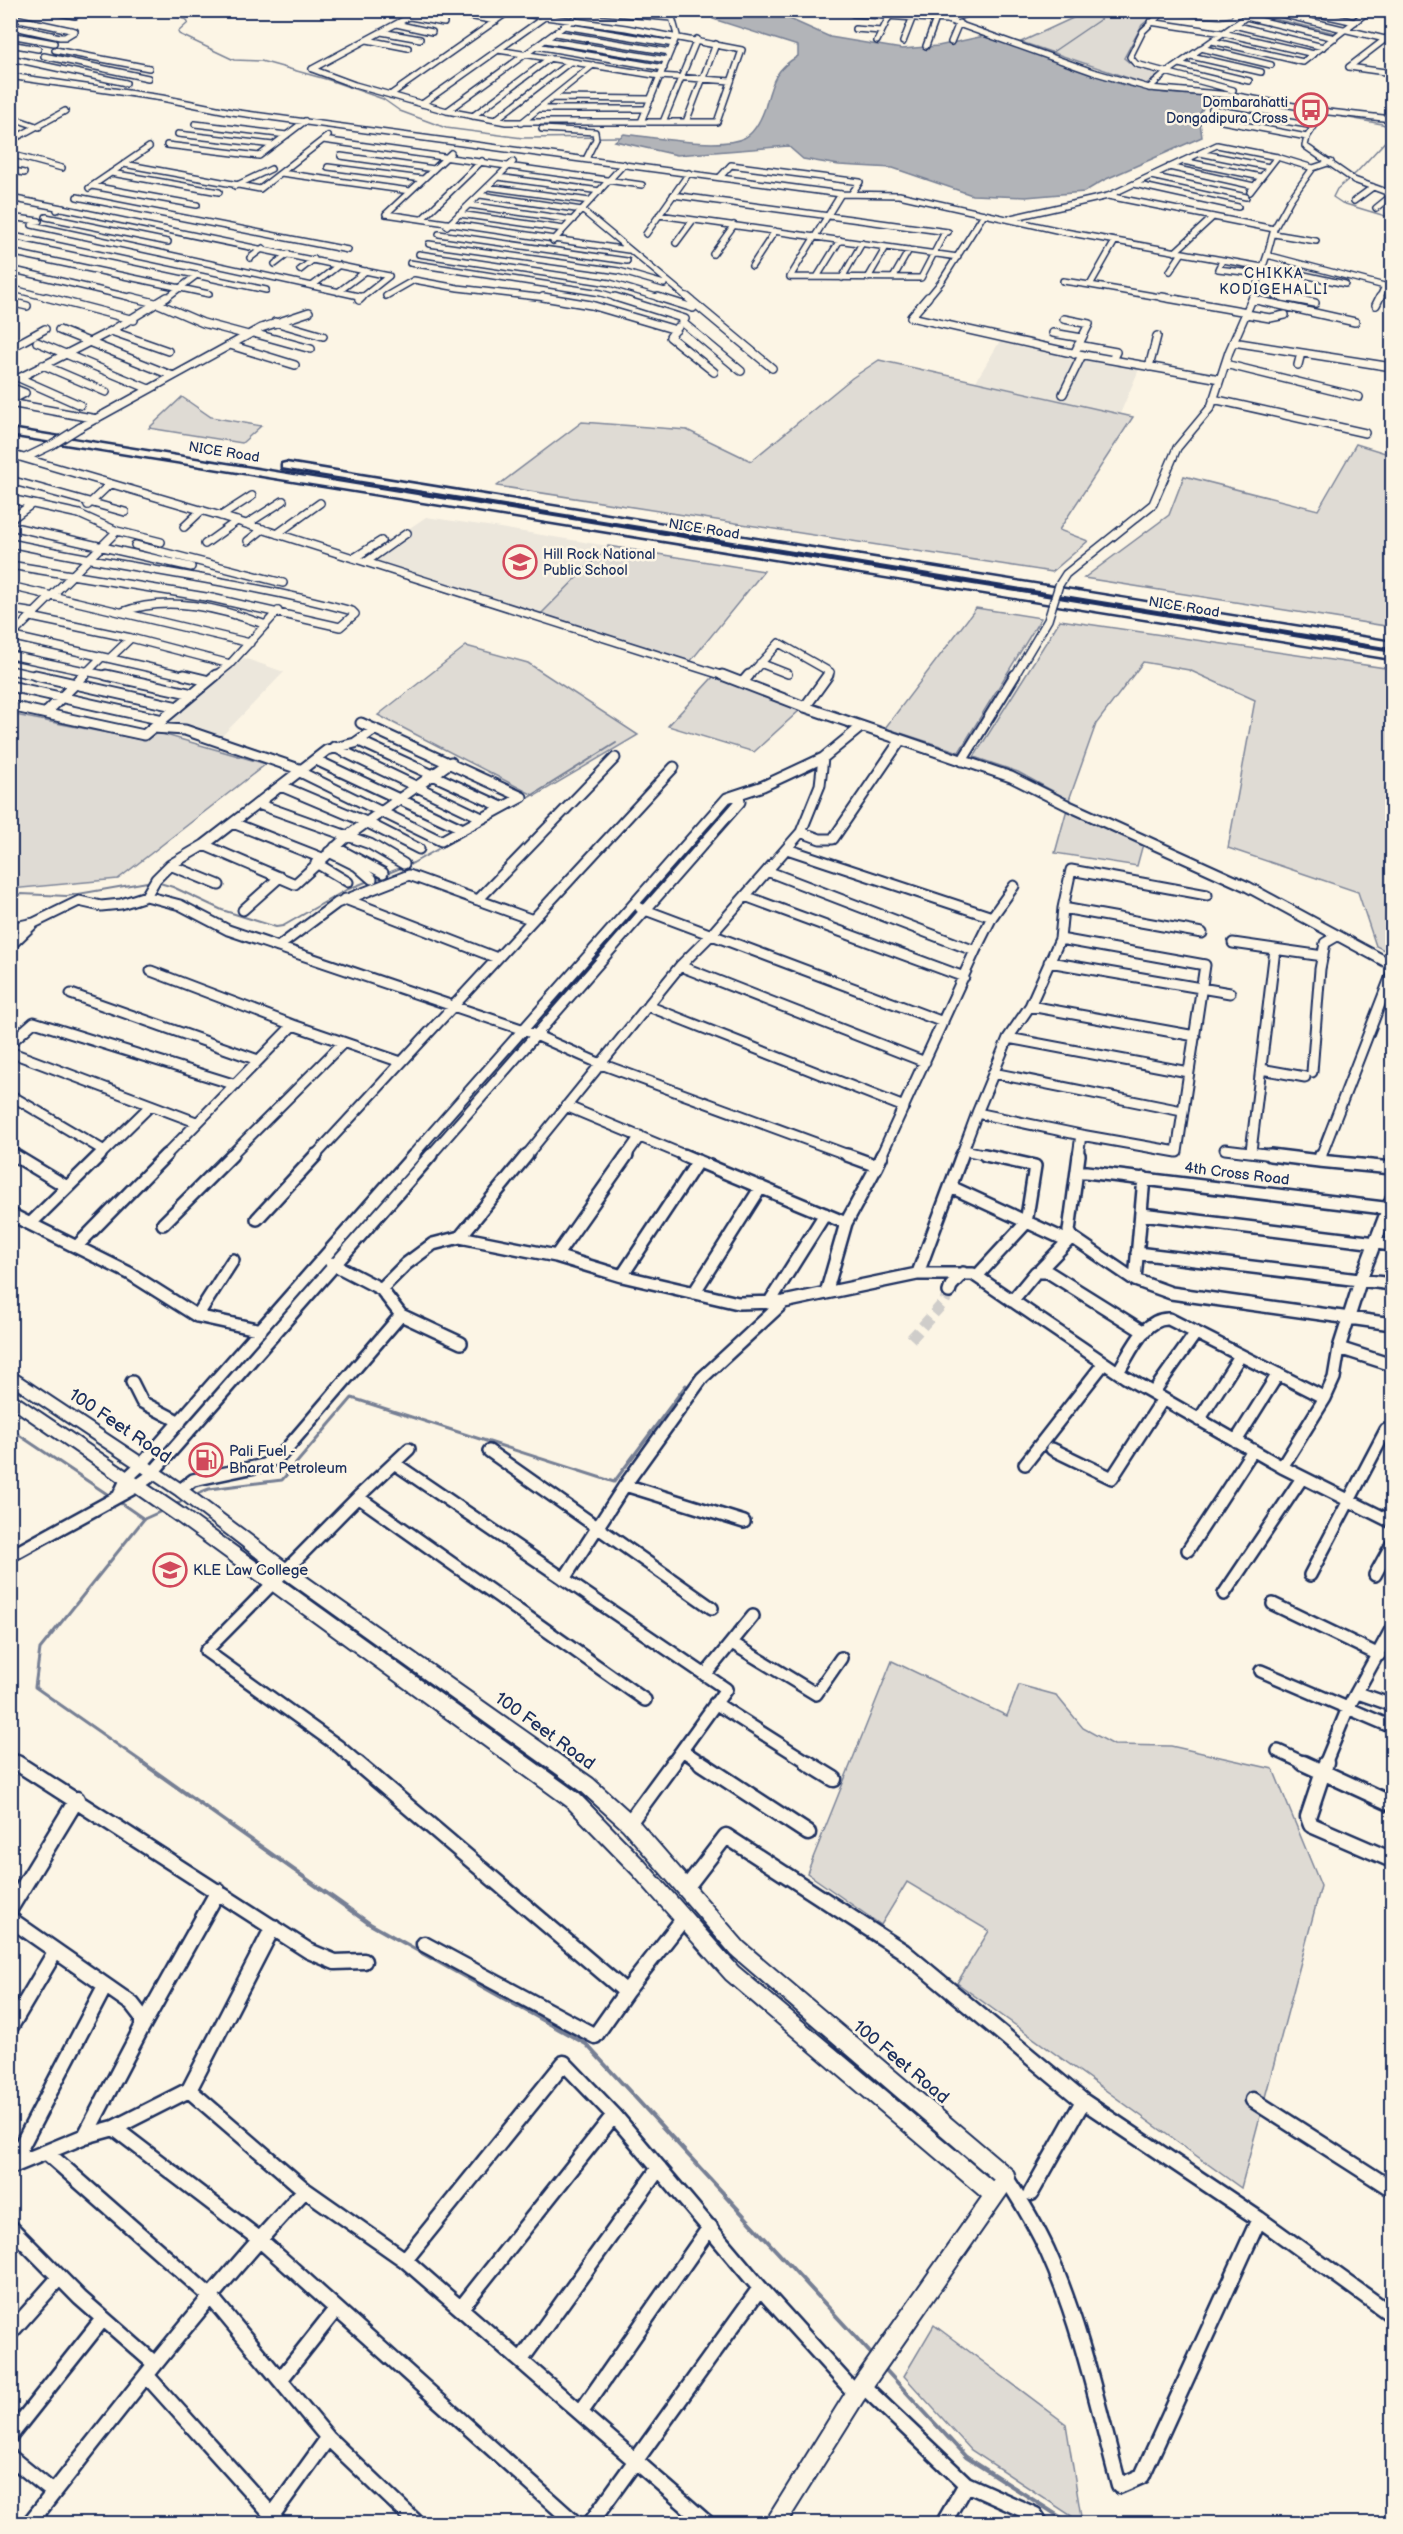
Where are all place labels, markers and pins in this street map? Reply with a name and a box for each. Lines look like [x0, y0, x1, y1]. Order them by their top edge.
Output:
bus stop icon: Dombarahatti Dongadipura Cross [1293, 92, 1329, 128]
place label: Dombarahatti Dongadipura Cross [1166, 94, 1288, 127]
school or university icon: Hill Rock National Public School [502, 544, 538, 580]
place label: Hill Rock National Public School [543, 546, 655, 579]
fuel station icon: Pali Fuel - Bharat Petroleum [188, 1442, 224, 1478]
place label: Pali Fuel - Bharat Petroleum [229, 1442, 347, 1478]
school or university icon: KLE Law College [152, 1552, 188, 1588]
place label: KLE Law College [193, 1561, 308, 1580]

